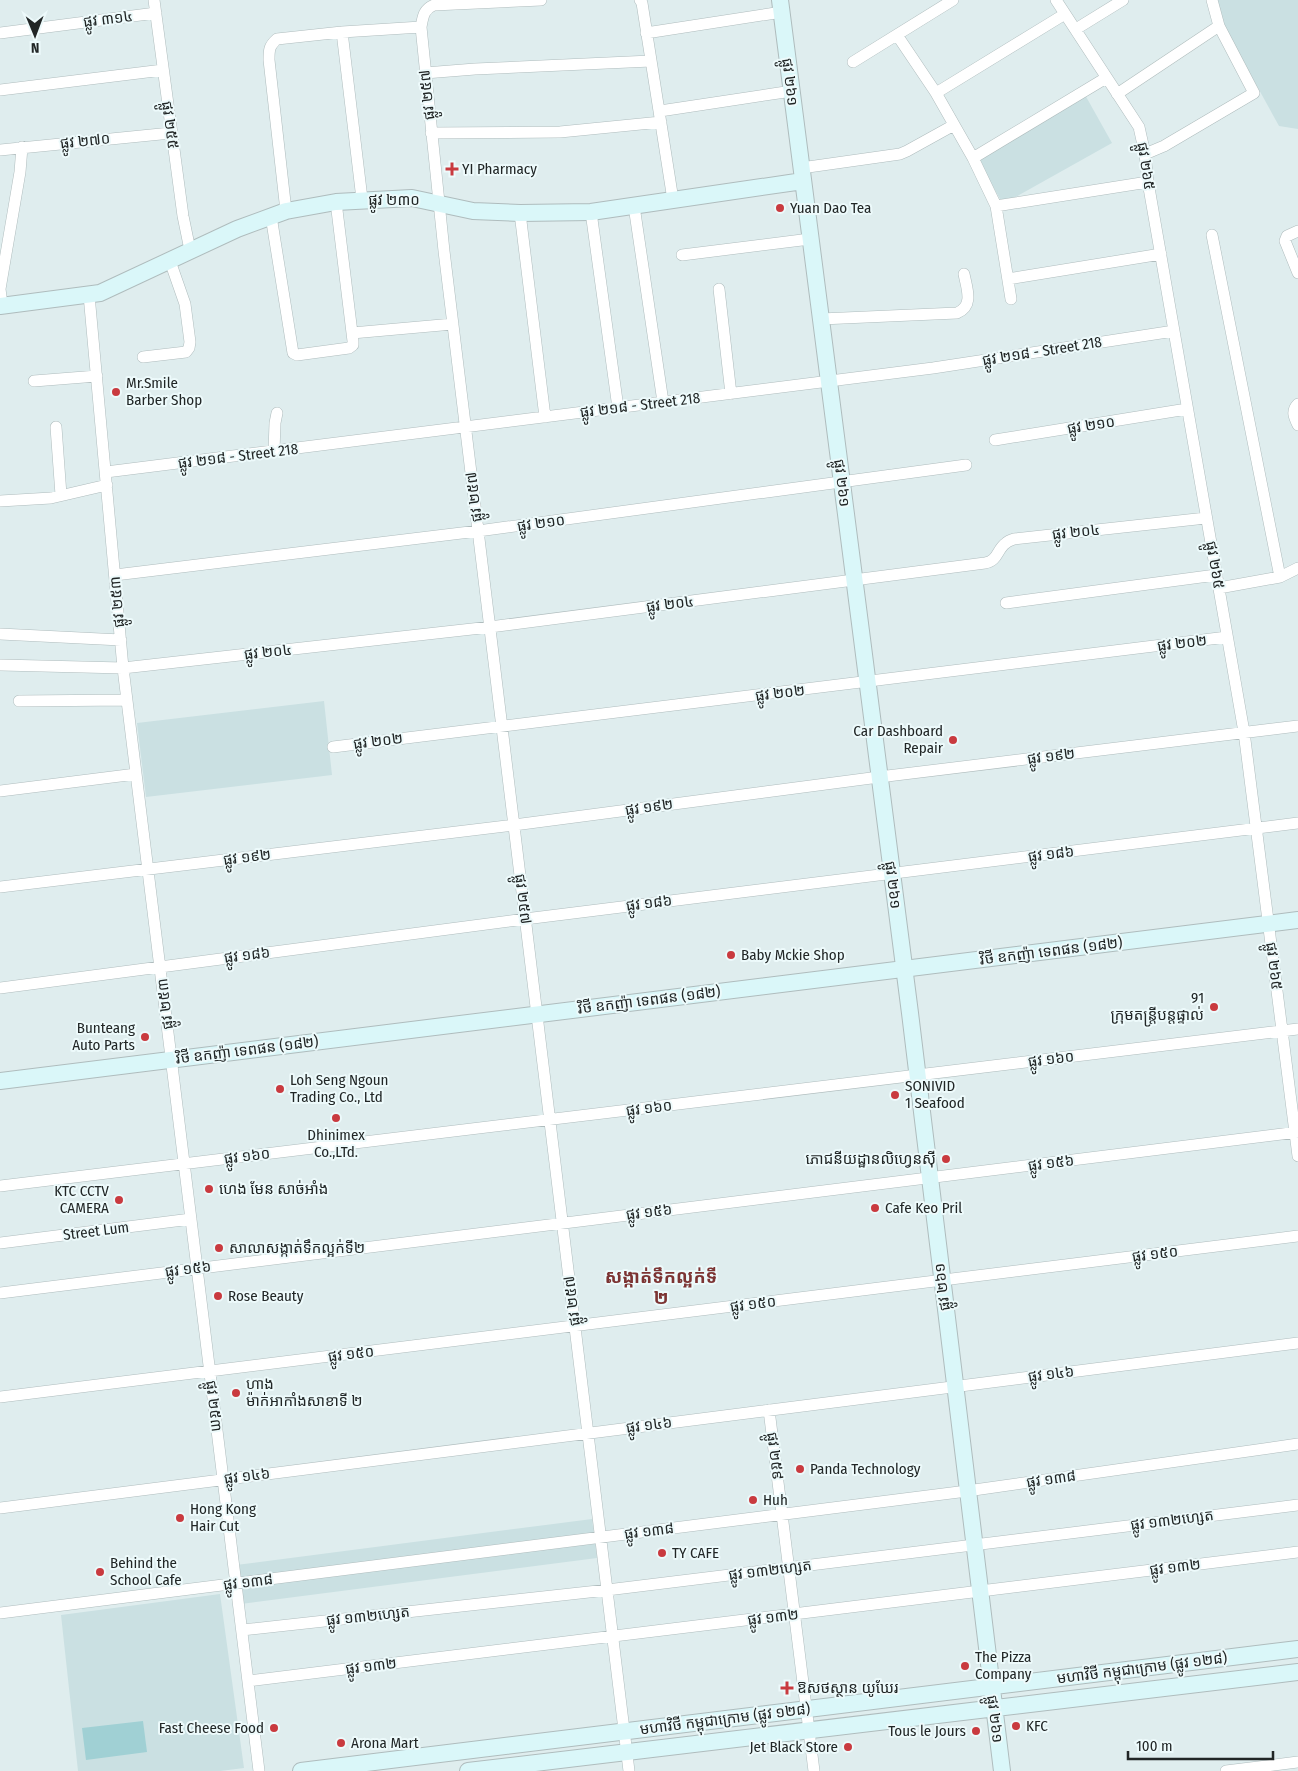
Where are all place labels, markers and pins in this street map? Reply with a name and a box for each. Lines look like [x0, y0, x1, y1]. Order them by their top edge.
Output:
place label: YI Pharmacy [462, 160, 537, 178]
marker: YI Pharmacy [446, 163, 458, 175]
place label: Yuan Dao Tea [790, 199, 871, 217]
marker: Yuan Dao Tea [774, 202, 786, 214]
place label: Mr.Smile Barber Shop [126, 374, 202, 409]
marker: Mr.Smile Barber Shop [110, 386, 122, 398]
place label: Car Dashboard Repair [853, 722, 944, 757]
marker: Car Dashboard Repair [947, 734, 959, 746]
place label: Baby Mckie Shop [741, 946, 845, 964]
marker: Baby Mckie Shop [725, 949, 737, 961]
place label: 91 ក្រុមតន្រ្តីបន្តផ្ទាល់ [1110, 989, 1204, 1027]
marker: 91 ក្រុមតន្រ្តីបន្តផ្ទាល់ [1208, 1001, 1220, 1013]
place label: Bunteang Auto Parts [72, 1019, 135, 1054]
marker: Bunteang Auto Parts [139, 1031, 151, 1043]
place label: Loh Seng Ngoun Trading Co., Ltd [290, 1071, 389, 1106]
place label: SONIVID 1 Seafood [905, 1077, 965, 1112]
marker: Loh Seng Ngoun Trading Co., Ltd [274, 1083, 286, 1095]
marker: SONIVID 1 Seafood [889, 1089, 901, 1101]
marker: Dhinimex Co.,LTd. [330, 1112, 342, 1124]
place label: Dhinimex Co.,LTd. [307, 1126, 365, 1161]
place label: ភោជនីយដ្ឋានលិហ្វេនសុី [806, 1150, 936, 1168]
marker: ភោជនីយដ្ឋានលិហ្វេនសុី [940, 1153, 952, 1165]
place label: ហេង មែន សាច់អាំង [219, 1180, 328, 1198]
place label: KTC CCTV CAMERA [54, 1182, 109, 1217]
marker: ហេង មែន សាច់អាំង [203, 1183, 215, 1195]
marker: KTC CCTV CAMERA [113, 1194, 125, 1206]
place label: Cafe Keo Pril [885, 1199, 962, 1217]
marker: Cafe Keo Pril [869, 1202, 881, 1214]
place label: សាលាសង្កាត់ទឹកល្អក់ទី២ [229, 1239, 365, 1257]
marker: សាលាសង្កាត់ទឹកល្អក់ទី២ [213, 1242, 225, 1254]
place label: Rose Beauty [228, 1287, 304, 1305]
marker: Rose Beauty [212, 1290, 224, 1302]
place label: ហាង ម៉ាក់អាកាំងសាខាទី ២ [246, 1375, 363, 1410]
marker: ហាង ម៉ាក់អាកាំងសាខាទី ២ [230, 1387, 242, 1399]
place label: Panda Technology [810, 1460, 921, 1478]
marker: Panda Technology [794, 1463, 806, 1475]
place label: Huh [763, 1491, 788, 1509]
marker: Huh [747, 1494, 759, 1506]
place label: Hong Kong Hair Cut [190, 1500, 256, 1535]
marker: Hong Kong Hair Cut [174, 1512, 186, 1524]
place label: TY CAFE [672, 1544, 719, 1562]
marker: TY CAFE [656, 1547, 668, 1559]
place label: Behind the School Cafe [110, 1554, 182, 1589]
marker: Behind the School Cafe [94, 1566, 106, 1578]
place label: The Pizza Company [975, 1648, 1032, 1683]
marker: The Pizza Company [959, 1660, 971, 1672]
place label: ឱសថស្ថាន យូឃែរ [797, 1679, 898, 1697]
marker: ឱសថស្ថាន យូឃែរ [781, 1682, 793, 1694]
place label: KFC [1026, 1717, 1048, 1735]
place label: Fast Cheese Food [159, 1719, 264, 1737]
marker: KFC [1010, 1720, 1022, 1732]
marker: Fast Cheese Food [268, 1722, 280, 1734]
place label: Tous le Jours [888, 1722, 966, 1740]
marker: Tous le Jours [970, 1725, 982, 1737]
place label: Arona Mart [351, 1734, 419, 1752]
marker: Arona Mart [335, 1737, 347, 1749]
place label: Jet Black Store [749, 1738, 838, 1756]
marker: Jet Black Store [842, 1741, 854, 1753]

